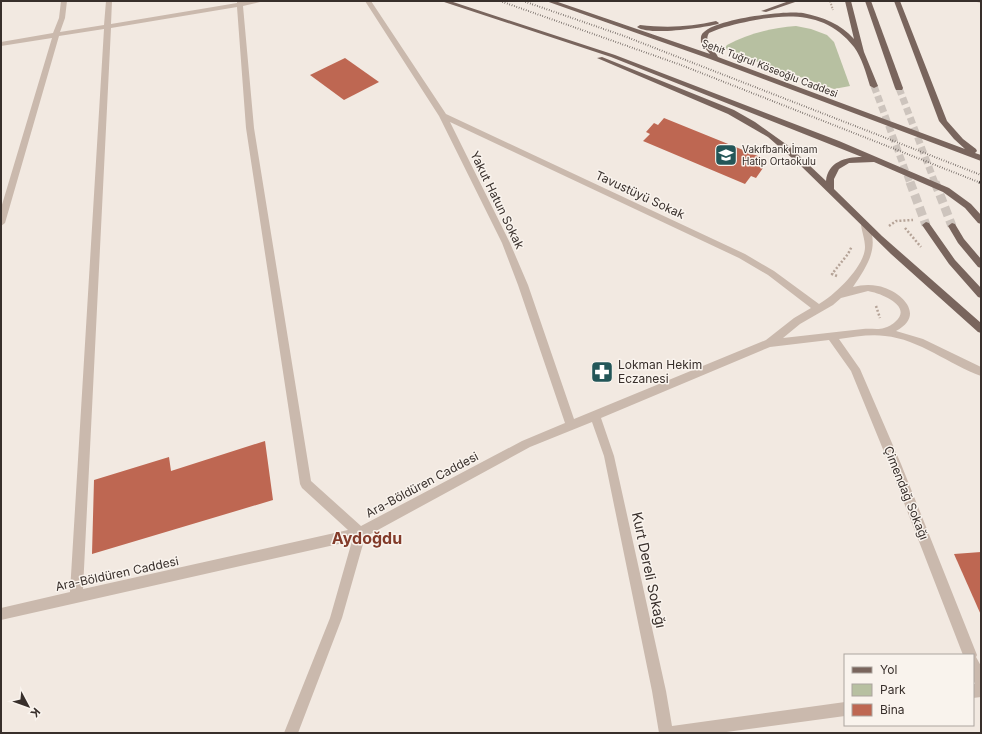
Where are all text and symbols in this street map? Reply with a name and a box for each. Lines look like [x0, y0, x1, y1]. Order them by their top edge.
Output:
street label: Şehit Tuğrul Köseoğlu Caddesi [700, 36, 840, 100]
school or university icon: Vakıfbank İmam Hatip Ortaokulu [713, 142, 739, 168]
place label: Vakıfbank İmam Hatip Ortaokulu [742, 142, 817, 167]
street label: Yakut Hatun Sokak [467, 148, 528, 252]
street label: Tavustüyü Sokak [593, 167, 688, 222]
place label: Lokman Hekim Eczanesi [618, 357, 702, 386]
pharmacy icon: Lokman Hekim Eczanesi [589, 359, 615, 385]
street label: Çimendağ Sokağı [881, 444, 932, 542]
street label: Ara-Böldüren Caddesi [363, 448, 481, 521]
street label: Kurt Dereli Sokağı [629, 510, 670, 630]
district label: Aydoğdu [332, 528, 402, 548]
street label: Ara-Böldüren Caddesi [54, 553, 180, 594]
legend [844, 654, 974, 726]
text: Yol [880, 662, 897, 677]
text: Park [880, 682, 906, 697]
north arrow [8, 686, 48, 726]
text: Bina [880, 702, 905, 717]
text: K [28, 705, 43, 720]

